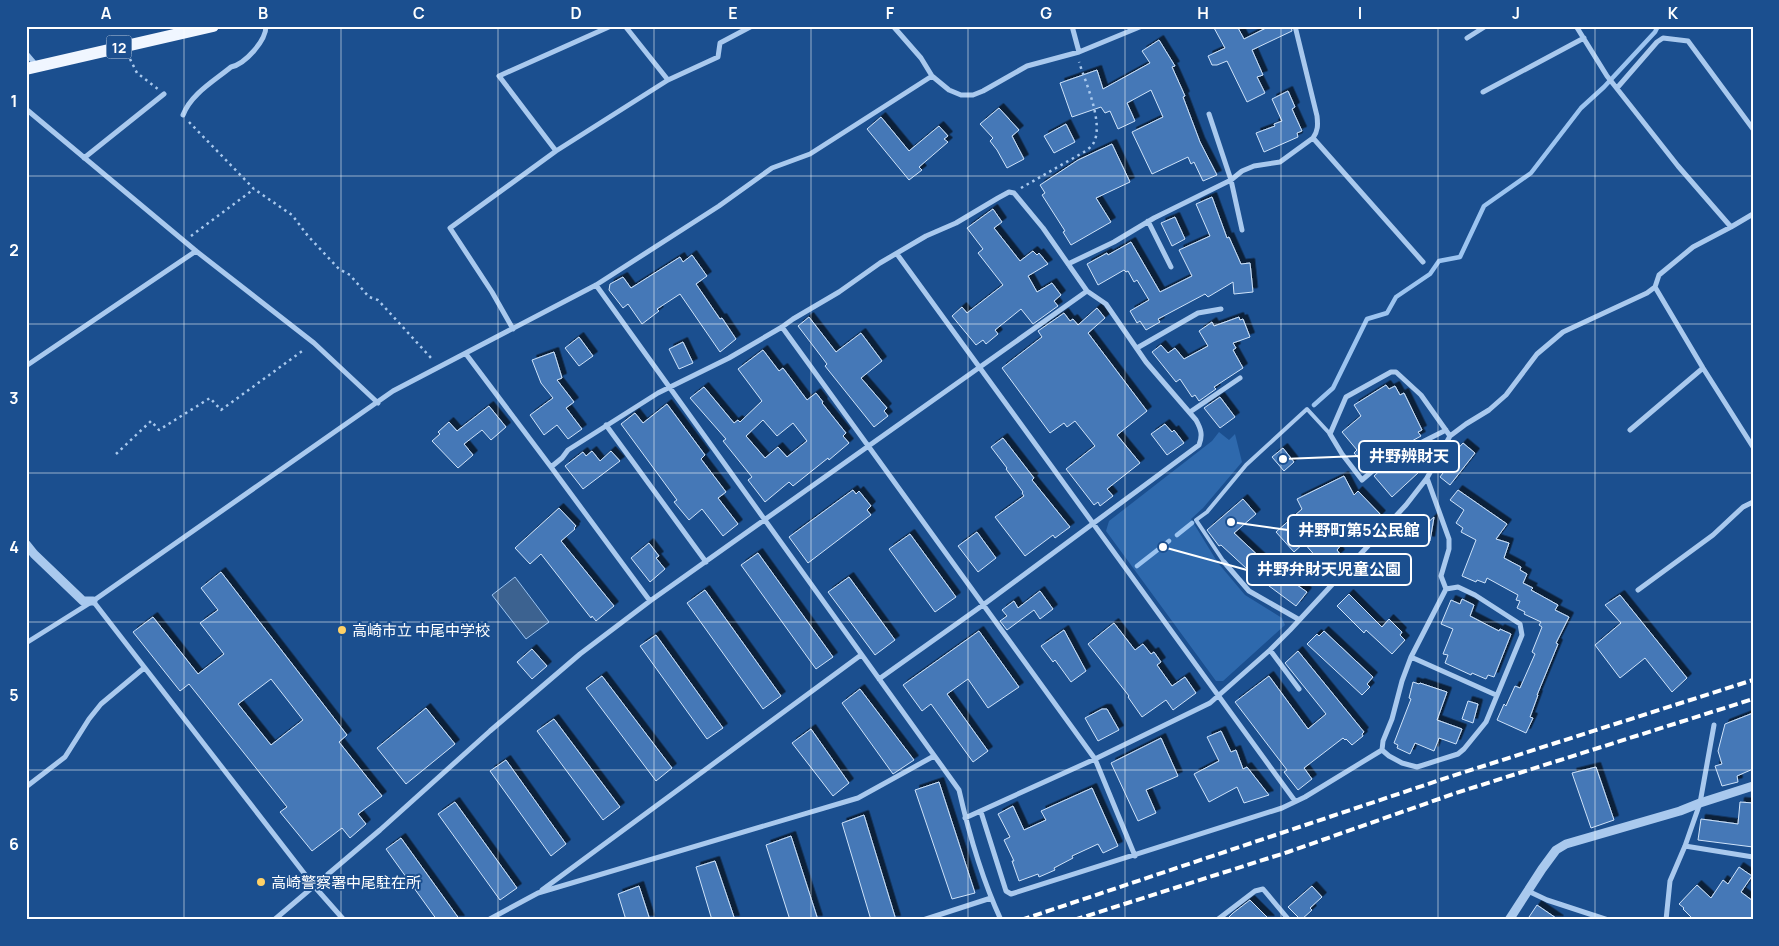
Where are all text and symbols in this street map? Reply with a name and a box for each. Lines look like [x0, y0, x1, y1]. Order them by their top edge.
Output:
text: A [101, 2, 112, 24]
text: B [258, 2, 268, 24]
text: C [413, 2, 425, 24]
text: D [570, 2, 582, 24]
text: E [728, 2, 738, 24]
text: F [886, 2, 895, 24]
text: G [1040, 2, 1052, 24]
text: H [1197, 2, 1209, 24]
text: I [1358, 2, 1362, 24]
text: J [1512, 2, 1520, 24]
text: K [1668, 2, 1679, 24]
road number: 12 [106, 36, 132, 58]
text: 1 [10, 90, 18, 112]
text: 2 [9, 239, 19, 261]
text: 3 [9, 387, 19, 409]
callout: 井野辨財天 [1359, 441, 1459, 472]
text: 井野辨財天 [1369, 445, 1449, 467]
callout: 井野町第5公民館 [1288, 515, 1429, 546]
text: 井野町第5公民館 [1298, 519, 1420, 541]
text: 4 [9, 536, 19, 558]
callout: 井野弁財天児童公園 [1247, 554, 1411, 585]
text: 井野弁財天児童公園 [1257, 558, 1401, 580]
place label: 高崎市立 中尾中学校 [352, 620, 490, 641]
marker: 高崎市立 中尾中学校 [336, 624, 348, 636]
text: 5 [9, 684, 19, 706]
text: 6 [9, 833, 19, 855]
place label: 高崎警察署中尾駐在所 [271, 872, 421, 893]
marker: 高崎警察署中尾駐在所 [255, 876, 267, 888]

